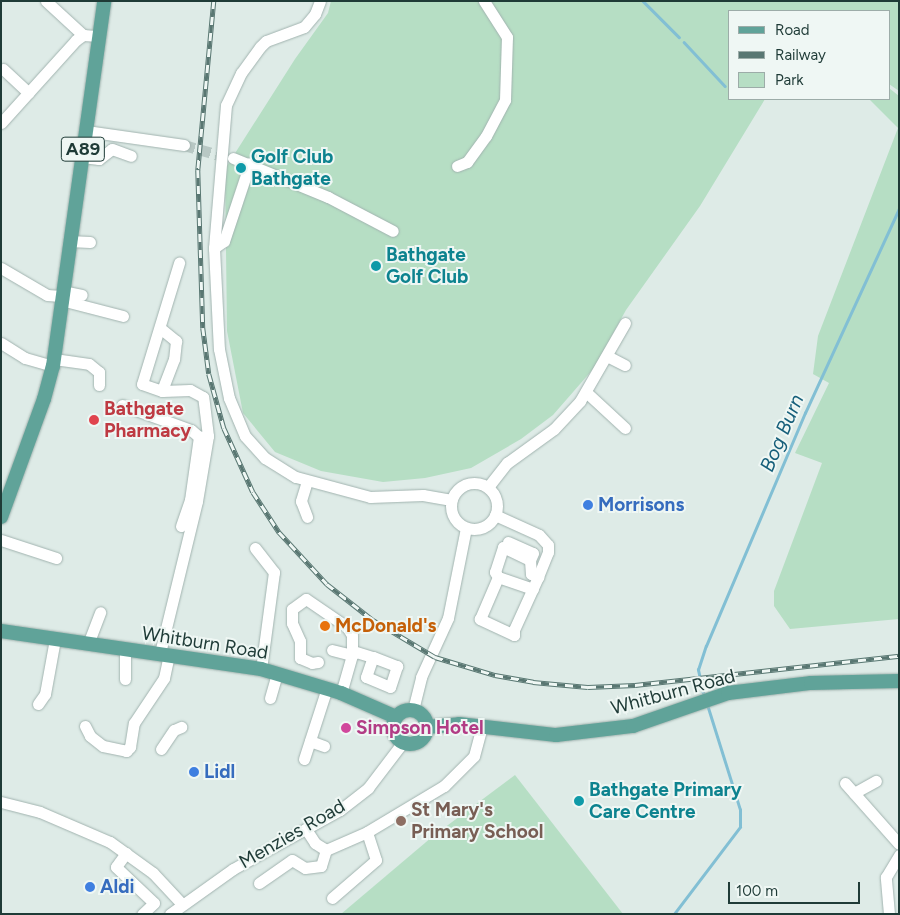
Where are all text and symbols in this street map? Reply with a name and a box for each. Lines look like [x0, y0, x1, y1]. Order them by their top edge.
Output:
legend [728, 10, 890, 100]
text: Road [775, 21, 810, 39]
text: Railway [775, 46, 826, 64]
text: Park [775, 71, 804, 89]
road number: A89 [61, 134, 106, 164]
place label: Golf Club Bathgate [251, 146, 333, 190]
marker: Golf Club Bathgate [235, 162, 247, 174]
place label: Bathgate Golf Club [386, 244, 468, 288]
marker: Bathgate Golf Club [370, 260, 382, 272]
water label: Bog Burn [755, 391, 809, 475]
place label: Bathgate Pharmacy [104, 398, 191, 442]
marker: Bathgate Pharmacy [88, 414, 100, 426]
place label: Morrisons [598, 494, 684, 516]
marker: Morrisons [582, 499, 594, 511]
place label: McDonald's [335, 615, 436, 637]
marker: McDonald's [319, 620, 331, 632]
street label: Whitburn Road [140, 622, 270, 664]
street label: Whitburn Road [608, 664, 738, 720]
place label: Simpson Hotel [356, 717, 484, 739]
marker: Simpson Hotel [340, 722, 352, 734]
place label: Lidl [204, 761, 235, 783]
marker: Lidl [188, 766, 200, 778]
place label: Bathgate Primary Care Centre [589, 779, 742, 823]
street label: Menzies Road [235, 795, 349, 873]
marker: Bathgate Primary Care Centre [573, 795, 585, 807]
place label: St Mary's Primary School [411, 799, 543, 843]
marker: St Mary's Primary School [395, 815, 407, 827]
scale bar [730, 872, 862, 904]
place label: Aldi [100, 876, 135, 898]
marker: Aldi [84, 881, 96, 893]
text: 100 m [736, 882, 778, 900]

